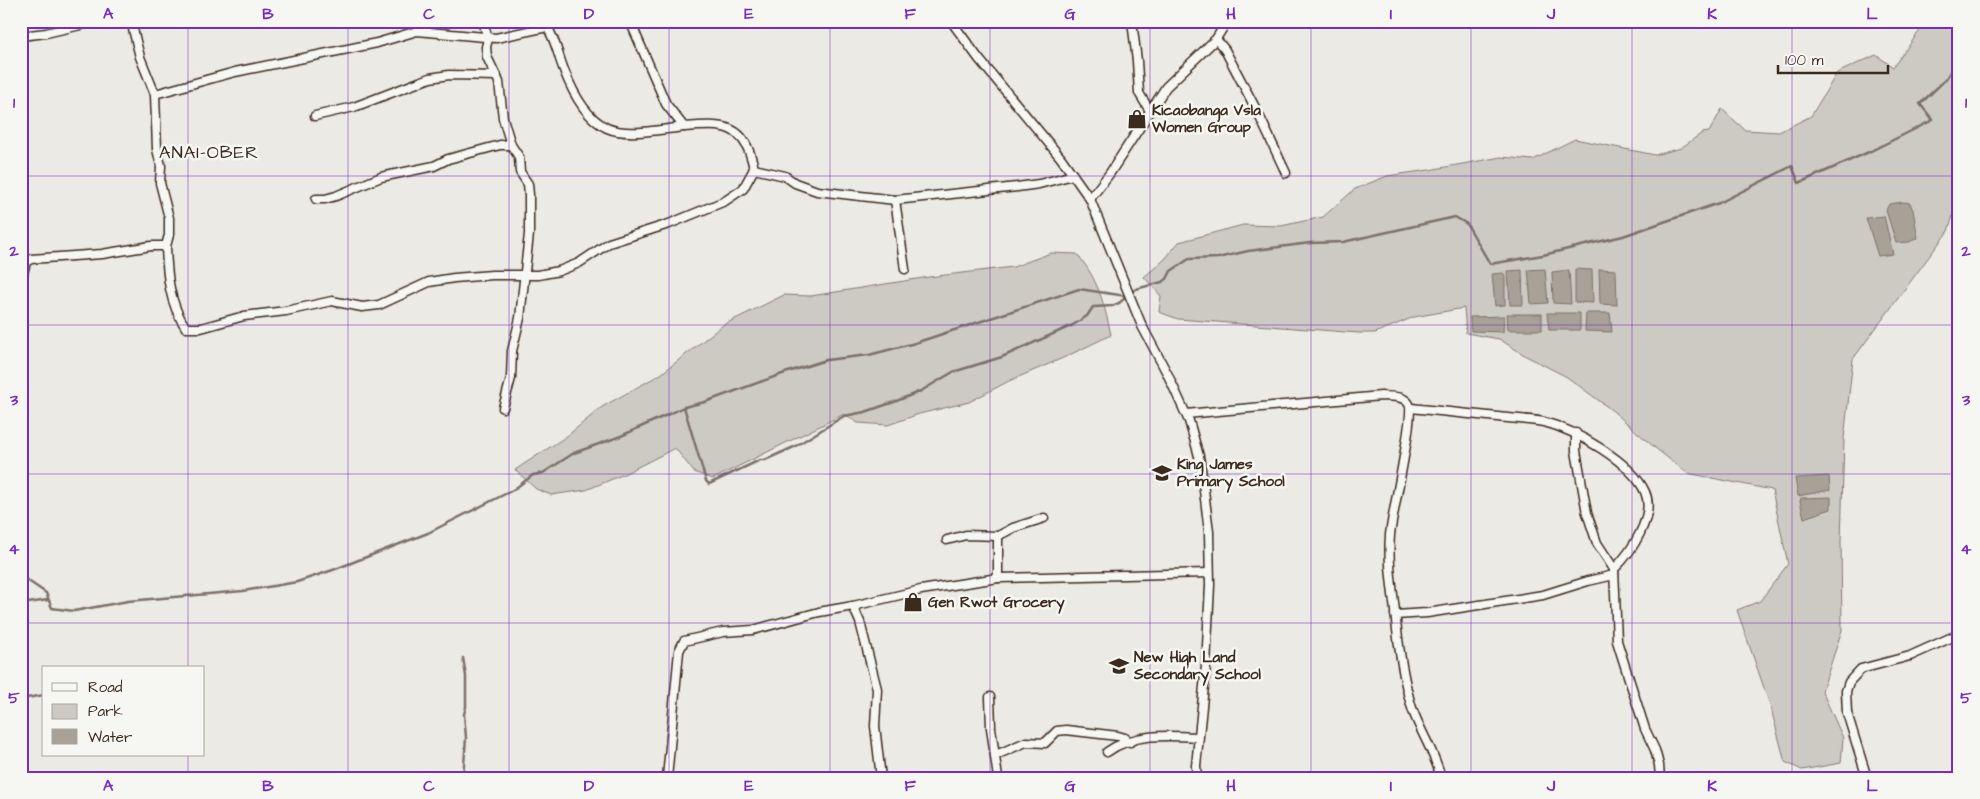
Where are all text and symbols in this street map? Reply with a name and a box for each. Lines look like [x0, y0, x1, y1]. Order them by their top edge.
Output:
text: A [103, 3, 114, 25]
text: B [262, 3, 274, 25]
text: C [423, 3, 435, 25]
text: D [584, 3, 595, 25]
text: E [744, 3, 754, 25]
text: F [904, 3, 916, 25]
text: G [1064, 3, 1076, 25]
text: H [1226, 3, 1236, 25]
text: I [1390, 3, 1392, 25]
text: J [1546, 3, 1556, 25]
text: K [1707, 3, 1717, 25]
text: L [1866, 3, 1878, 25]
scale bar [1778, 42, 1888, 74]
text: 100 m [1785, 50, 1824, 71]
text: 1 [13, 92, 16, 114]
text: 1 [1965, 92, 1968, 114]
place label: Kicaobanga Vsla Women Group [1151, 100, 1261, 138]
shop icon: Kicaobanga Vsla Women Group [1126, 108, 1148, 130]
district label: ANAI-OBER [159, 140, 259, 165]
text: 2 [8, 240, 19, 262]
text: 2 [1960, 240, 1971, 262]
text: 3 [9, 389, 19, 411]
text: 3 [1961, 389, 1971, 411]
place label: King James Primary School [1177, 454, 1285, 493]
school or university icon: King James Primary School [1151, 462, 1173, 484]
text: 4 [9, 538, 20, 560]
text: 4 [1961, 538, 1972, 560]
shop icon: Gen Rwot Grocery [902, 591, 924, 613]
place label: Gen Rwot Grocery [928, 592, 1065, 614]
place label: New High Land Secondary School [1133, 647, 1261, 686]
school or university icon: New High Land Secondary School [1108, 655, 1130, 677]
legend [42, 666, 205, 756]
text: Road [88, 677, 123, 698]
text: 5 [8, 687, 20, 709]
text: 5 [1960, 687, 1972, 709]
text: Park [88, 701, 123, 722]
text: Water [88, 727, 132, 748]
text: A [103, 775, 114, 797]
text: B [262, 775, 274, 797]
text: C [423, 775, 435, 797]
text: D [584, 775, 595, 797]
text: E [744, 775, 754, 797]
text: F [904, 775, 916, 797]
text: G [1064, 775, 1076, 797]
text: H [1226, 775, 1236, 797]
text: I [1390, 775, 1392, 797]
text: J [1546, 775, 1556, 797]
text: K [1707, 775, 1717, 797]
text: L [1866, 775, 1878, 797]

